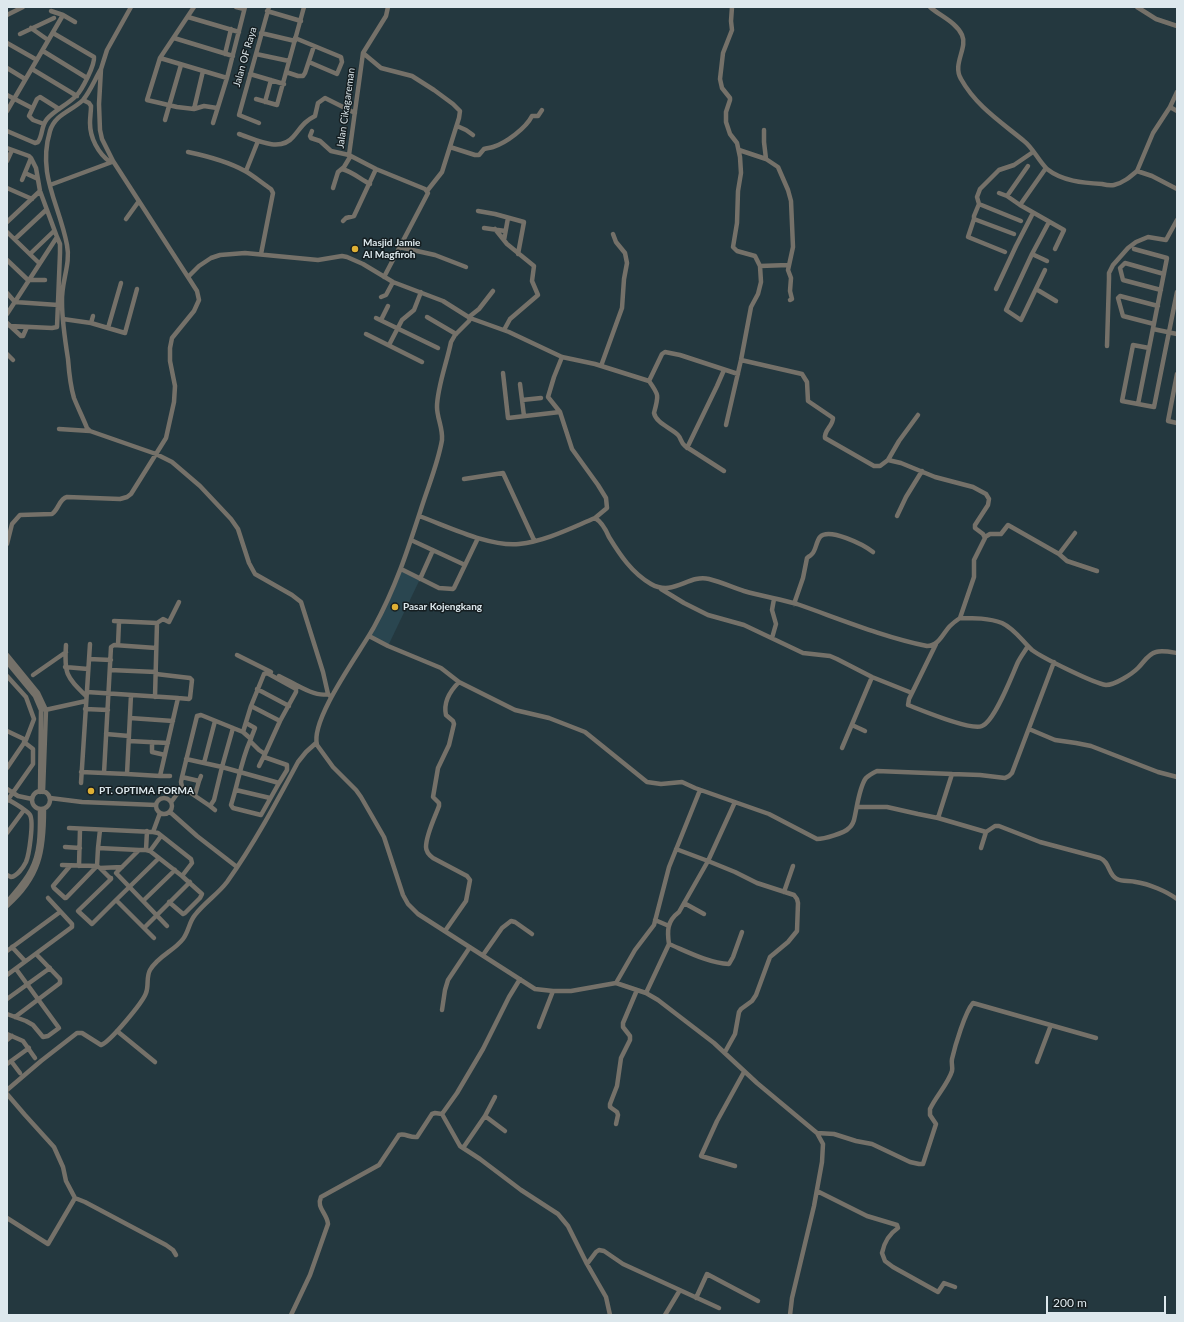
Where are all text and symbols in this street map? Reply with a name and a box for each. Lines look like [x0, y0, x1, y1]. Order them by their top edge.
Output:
street label: Jalan OF Raya [231, 26, 259, 88]
street label: Jalan Cikagareman [334, 67, 358, 149]
place label: Masjid Jamie Al Magfiroh [363, 237, 420, 260]
marker: Masjid Jamie Al Magfiroh [350, 244, 360, 254]
place label: Pasar Kojengkang [403, 601, 482, 613]
marker: Pasar Kojengkang [390, 602, 400, 612]
place label: PT. OPTIMA FORMA [99, 785, 194, 797]
marker: PT. OPTIMA FORMA [86, 786, 96, 796]
scale bar [1048, 1288, 1168, 1314]
text: 200 m [1053, 1295, 1087, 1310]

